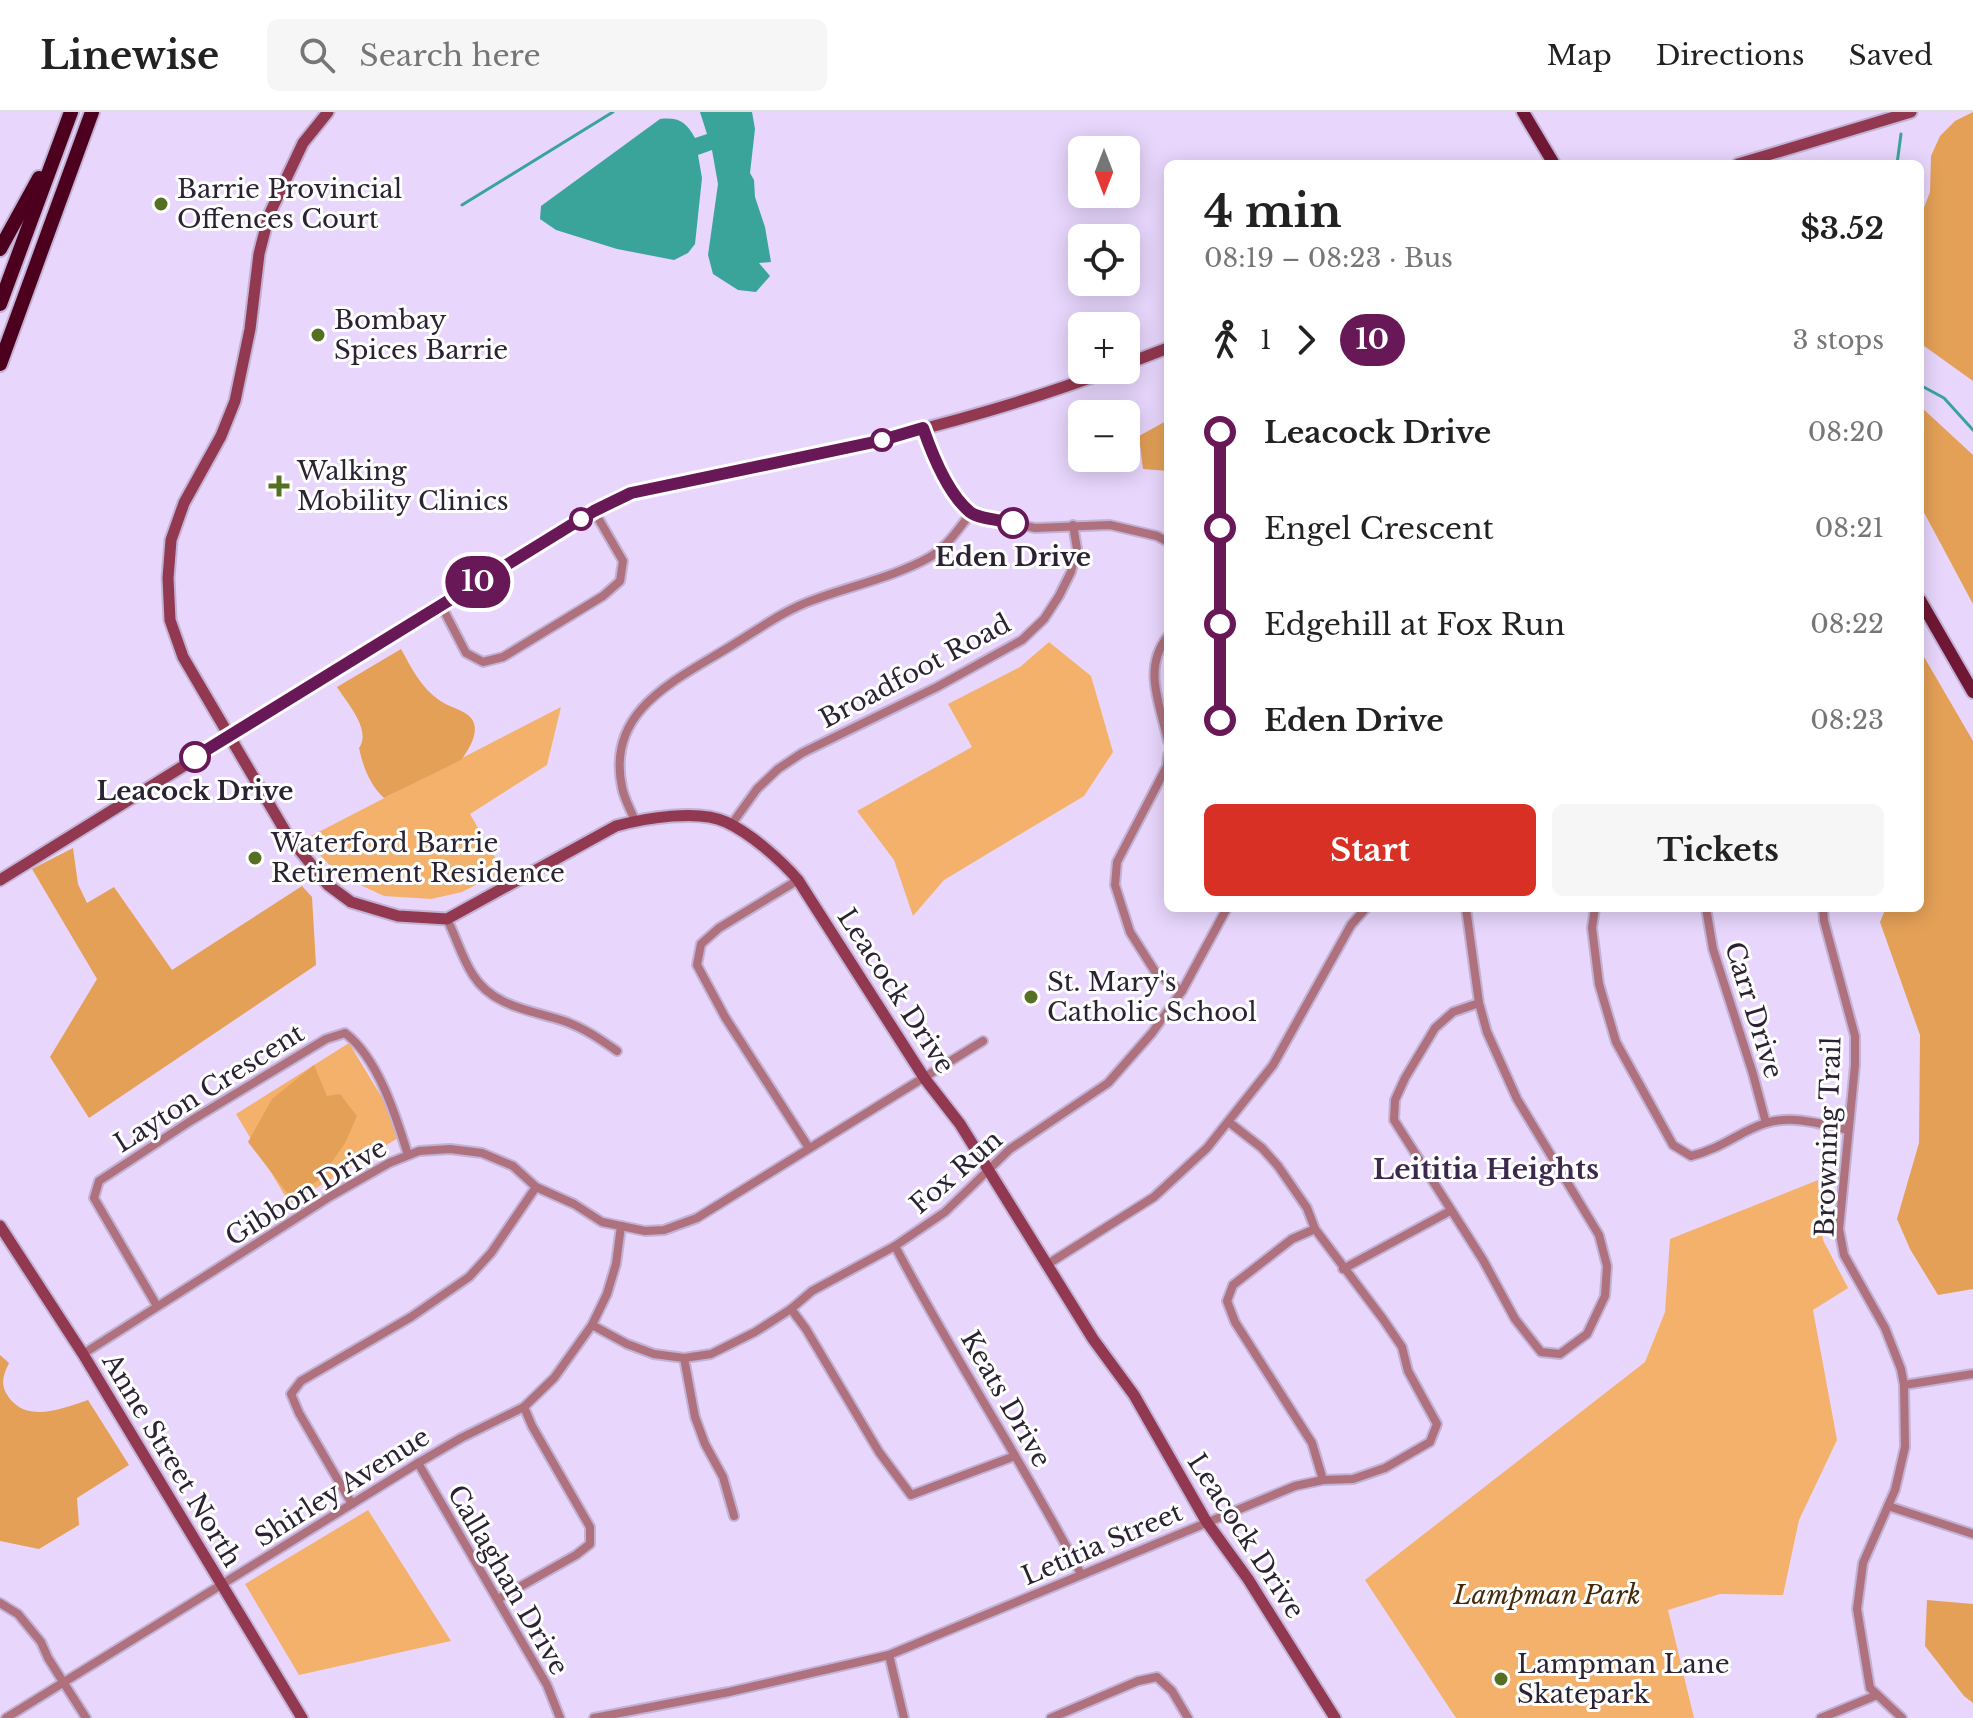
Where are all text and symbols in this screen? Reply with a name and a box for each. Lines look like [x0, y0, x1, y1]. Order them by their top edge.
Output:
search box [267, 19, 827, 91]
text: Linewise [40, 32, 219, 79]
icon: search [295, 33, 339, 77]
text: Search here [359, 37, 541, 74]
text: Map [1547, 38, 1612, 73]
text: Directions [1656, 38, 1805, 73]
text: Saved [1849, 38, 1933, 73]
north arrow [1068, 136, 1140, 208]
map controls [1068, 136, 1140, 472]
place label: Barrie Provincial Offences Court [177, 173, 402, 235]
text: 4 min [1204, 184, 1341, 239]
marker: Barrie Provincial Offences Court [152, 195, 170, 213]
text: $3.52 [1800, 210, 1884, 247]
button: locate [1068, 224, 1140, 296]
text: 08:19 – 08:23 · Bus [1204, 242, 1453, 274]
place label: Bombay Spices Barrie [334, 304, 508, 366]
button: + [1068, 312, 1140, 384]
icon: walk [1204, 318, 1248, 362]
icon: forward [1284, 318, 1328, 362]
text: 10 [1356, 322, 1389, 357]
text: 1 [1260, 324, 1272, 356]
text: 3 stops [1792, 324, 1884, 356]
marker: Bombay Spices Barrie [309, 326, 327, 344]
button: − [1068, 400, 1140, 472]
text: Leacock Drive [1264, 414, 1491, 451]
text: 08:20 [1808, 416, 1884, 448]
unlabelled marker [871, 429, 893, 451]
place label: Walking Mobility Clinics [296, 455, 509, 517]
marker: Walking Mobility Clinics [268, 475, 290, 497]
unlabelled marker [570, 508, 592, 530]
marker: Eden Drive [998, 508, 1028, 538]
text: Engel Crescent [1264, 510, 1494, 547]
text: 08:21 [1815, 512, 1884, 544]
place label: Eden Drive [935, 541, 1091, 573]
line badge: 10 [442, 556, 514, 608]
text: 10 [461, 564, 495, 599]
text: Edgehill at Fox Run [1264, 606, 1565, 643]
street label: Broadfoot Road [814, 607, 1016, 735]
text: 08:22 [1810, 608, 1884, 640]
text: Eden Drive [1264, 702, 1444, 739]
text: 08:23 [1810, 704, 1884, 736]
marker: Leacock Drive [180, 742, 210, 772]
place label: Leacock Drive [97, 775, 293, 807]
button: Start [1204, 804, 1536, 896]
button: Tickets [1552, 804, 1884, 896]
place label: Waterford Barrie Retirement Residence [270, 827, 565, 889]
marker: Waterford Barrie Retirement Residence [246, 849, 264, 867]
street label: Leacock Drive [831, 902, 961, 1080]
street label: Carr Drive [1718, 938, 1790, 1082]
place label: St. Mary's Catholic School [1047, 966, 1257, 1028]
marker: St. Mary's Catholic School [1022, 988, 1040, 1006]
street label: Layton Crescent [108, 1017, 310, 1159]
street label: Browning Trail [1809, 1036, 1847, 1238]
street label: Fox Run [903, 1123, 1009, 1221]
street label: Gibbon Drive [220, 1131, 392, 1253]
district label: Leititia Heights [1373, 1152, 1599, 1187]
street label: Keats Drive [954, 1325, 1058, 1473]
street label: Anne Street North [95, 1346, 249, 1573]
street label: Shirley Avenue [249, 1420, 435, 1554]
street label: Leacock Drive [1181, 1447, 1311, 1625]
street label: Callaghan Drive [441, 1479, 575, 1681]
street label: Letitia Street [1017, 1496, 1187, 1592]
park label: Lampman Park [1452, 1579, 1641, 1611]
place label: Lampman Lane Skatepark [1517, 1648, 1730, 1710]
marker: Lampman Lane Skatepark [1492, 1670, 1510, 1688]

